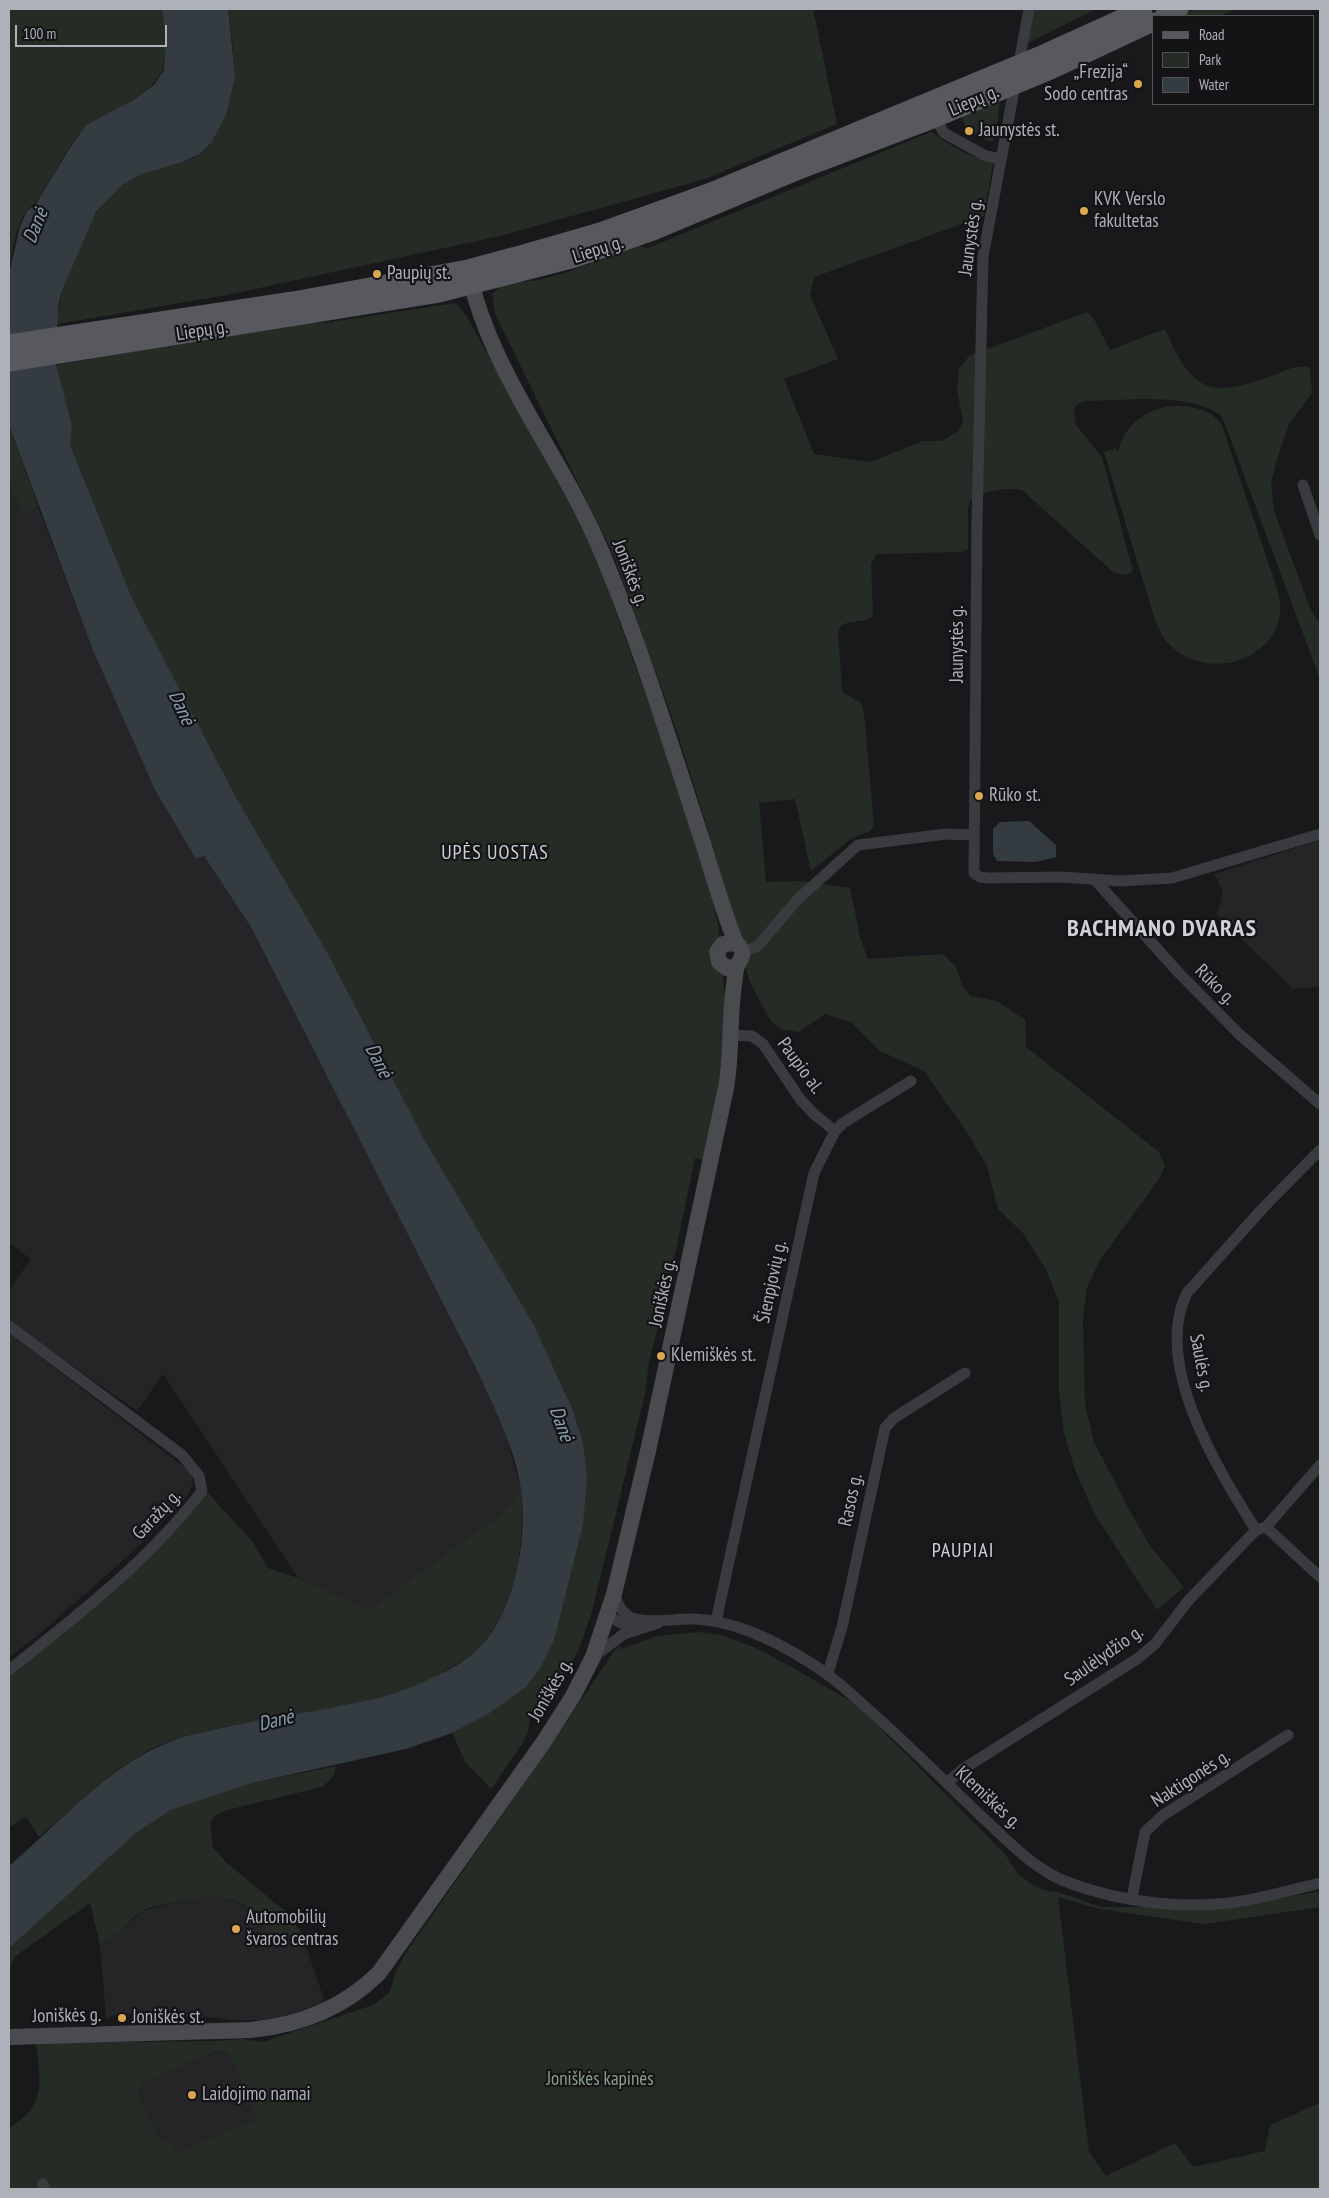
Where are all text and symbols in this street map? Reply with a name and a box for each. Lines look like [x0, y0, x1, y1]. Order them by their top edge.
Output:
scale bar [18, 15, 170, 47]
legend [1152, 15, 1314, 105]
text: 100 m [23, 24, 56, 43]
text: Road [1199, 25, 1225, 44]
text: Park [1199, 50, 1221, 69]
place label: „Frezija“ Sodo centras [1044, 62, 1128, 106]
text: Water [1199, 75, 1229, 94]
marker: „Frezija“ Sodo centras [1132, 78, 1144, 90]
street label: Liepų g. [946, 80, 1002, 122]
place label: Jaunystės st. [979, 120, 1060, 142]
marker: Jaunystės st. [963, 125, 975, 137]
place label: KVK Verslo fakultetas [1094, 189, 1165, 233]
street label: Jaunystės g. [954, 197, 988, 277]
water label: Danė [18, 205, 54, 247]
marker: KVK Verslo fakultetas [1078, 205, 1090, 217]
street label: Liepų g. [570, 231, 626, 269]
place label: Paupių st. [387, 263, 451, 285]
marker: Paupių st. [371, 268, 383, 280]
street label: Liepų g. [175, 316, 229, 346]
street label: Joniškės g. [607, 537, 653, 609]
street label: Jaunystės g. [947, 605, 969, 683]
water label: Danė [163, 687, 199, 729]
place label: Rūko st. [989, 785, 1041, 807]
marker: Rūko st. [973, 790, 985, 802]
district label: UPĖS UOSTAS [440, 841, 550, 865]
district label: BACHMANO DVARAS [1065, 915, 1259, 943]
street label: Rūko g. [1190, 960, 1240, 1010]
street label: Paupio al. [772, 1033, 828, 1099]
water label: Danė [359, 1040, 397, 1082]
street label: Šienpjovių g. [752, 1238, 792, 1326]
street label: Joniškės g. [645, 1257, 681, 1329]
street label: Saulės g. [1184, 1332, 1218, 1394]
place label: Klemiškės st. [671, 1345, 756, 1367]
marker: Klemiškės st. [655, 1350, 667, 1362]
water label: Danė [544, 1403, 578, 1445]
street label: Rasos g. [834, 1472, 868, 1528]
street label: Garažų g. [128, 1485, 186, 1545]
district label: PAUPIAI [931, 1539, 995, 1563]
street label: Saulėlydžio g. [1060, 1621, 1148, 1691]
street label: Joniškės g. [524, 1655, 578, 1725]
water label: Danė [256, 1705, 296, 1737]
street label: Naktigonės g. [1147, 1745, 1235, 1813]
street label: Klemiškės g. [950, 1762, 1026, 1834]
place label: Automobilių švaros centras [246, 1907, 338, 1951]
marker: Automobilių švaros centras [230, 1923, 242, 1935]
street label: Joniškės g. [32, 2004, 102, 2028]
place label: Joniškės st. [132, 2007, 204, 2029]
marker: Joniškės st. [116, 2012, 128, 2024]
park label: Joniškės kapinės [546, 2069, 654, 2091]
place label: Laidojimo namai [202, 2084, 311, 2106]
marker: Laidojimo namai [186, 2089, 198, 2101]

